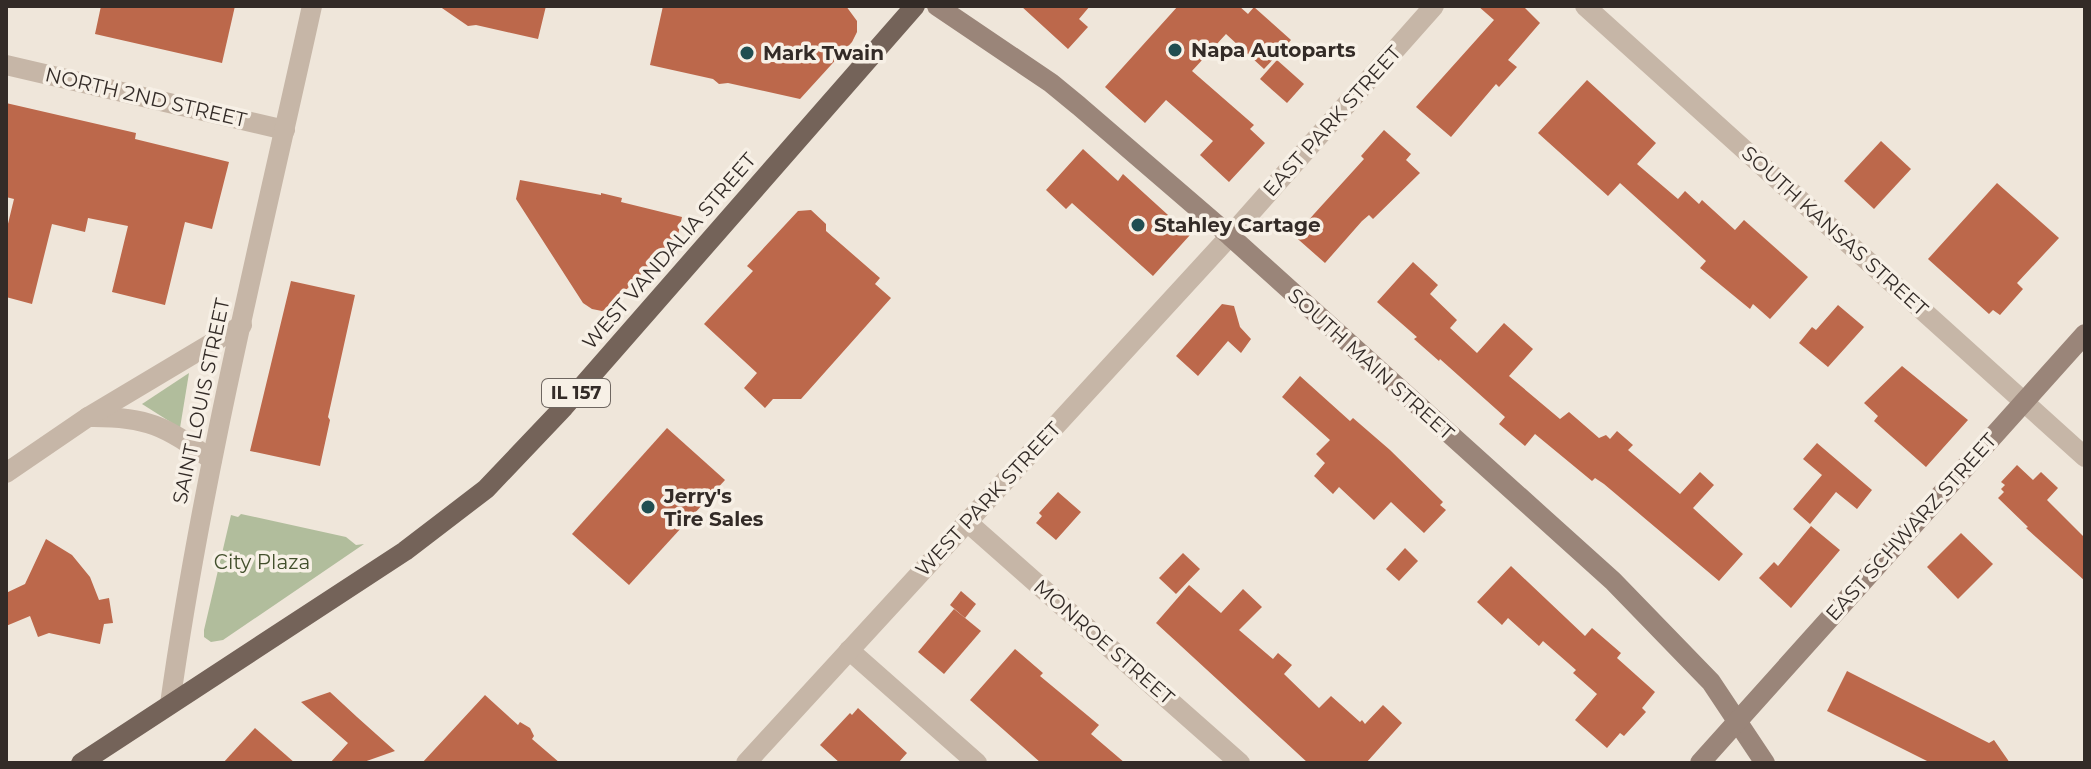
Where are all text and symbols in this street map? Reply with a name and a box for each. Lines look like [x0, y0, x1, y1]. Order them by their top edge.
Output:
place label: Napa Autoparts [1191, 38, 1356, 62]
street label: EAST PARK STREET [1258, 40, 1406, 201]
place label: Mark Twain [763, 41, 884, 65]
marker: Napa Autoparts [1166, 41, 1184, 59]
marker: Mark Twain [738, 44, 756, 62]
street label: NORTH 2ND STREET [43, 62, 250, 132]
street label: SOUTH KANSAS STREET [1737, 141, 1933, 321]
street label: WEST VANDALIA STREET [577, 148, 761, 354]
place label: Stahley Cartage [1154, 213, 1321, 237]
marker: Stahley Cartage [1129, 216, 1147, 234]
street label: SOUTH MAIN STREET [1283, 283, 1459, 445]
street label: SAINT LOUIS STREET [167, 295, 235, 506]
road number: IL 157 [542, 379, 610, 407]
street label: WEST PARK STREET [910, 417, 1066, 581]
street label: EAST SCHWARZ STREET [1821, 428, 2002, 626]
place label: Jerry's Tire Sales [663, 484, 764, 531]
marker: Jerry's Tire Sales [639, 498, 657, 516]
park label: City Plaza [214, 550, 310, 574]
street label: MONROE STREET [1029, 574, 1180, 710]

